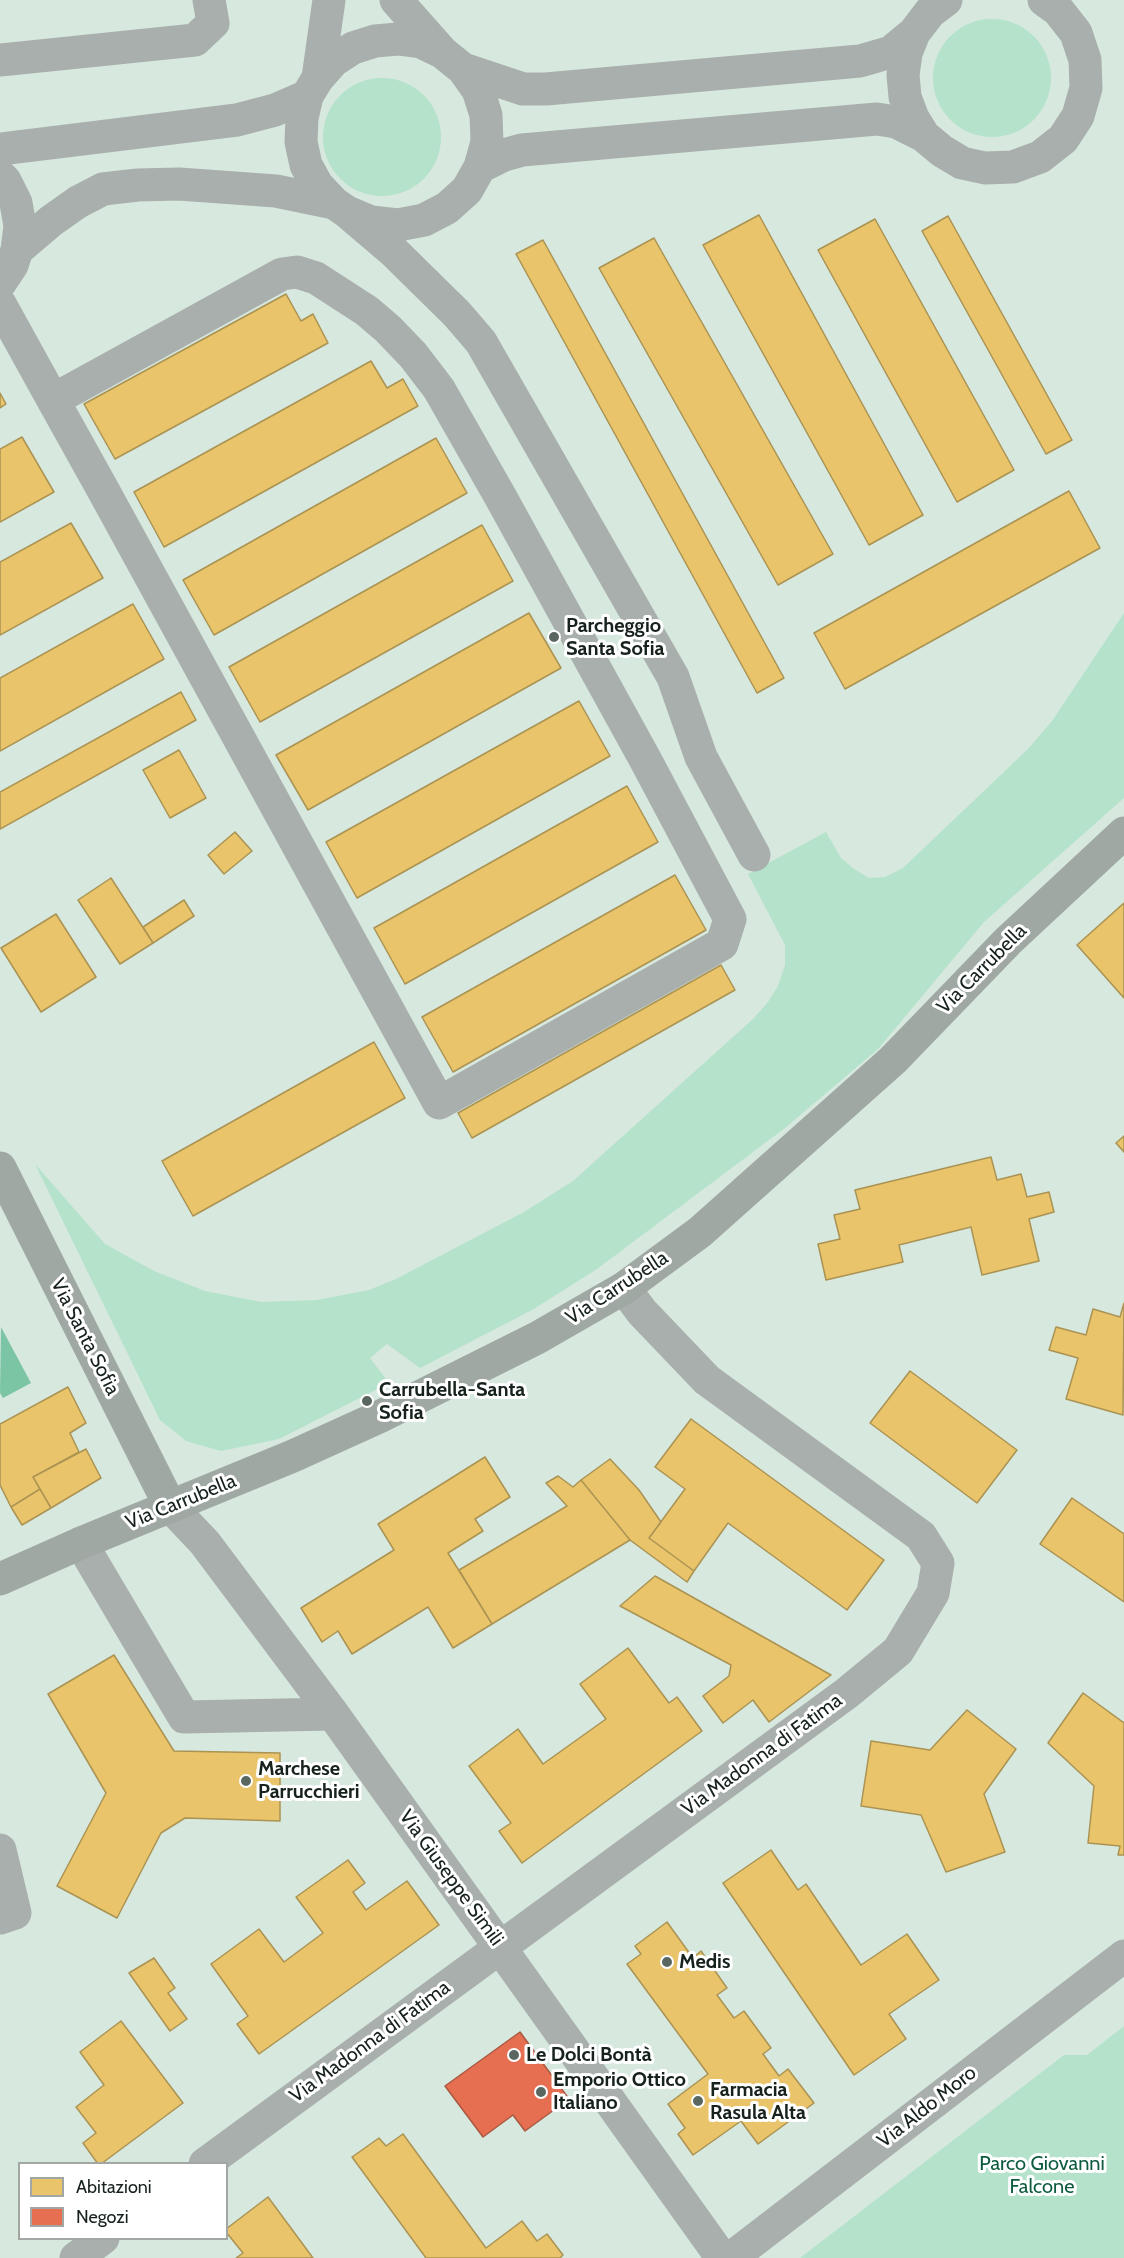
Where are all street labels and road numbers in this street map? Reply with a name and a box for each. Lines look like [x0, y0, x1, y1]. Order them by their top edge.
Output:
street label: Via Carrubella [932, 919, 1032, 1019]
street label: Via Carrubella [561, 1246, 673, 1330]
street label: Via Santa Sofia [45, 1275, 125, 1399]
street label: Via Carrubella [122, 1469, 240, 1535]
street label: Via Madonna di Fatima [677, 1689, 847, 1821]
street label: Via Giuseppe Simili [394, 1806, 508, 1950]
street label: Via Madonna di Fatima [285, 1976, 455, 2108]
street label: Via Aldo Moro [873, 2061, 981, 2153]

